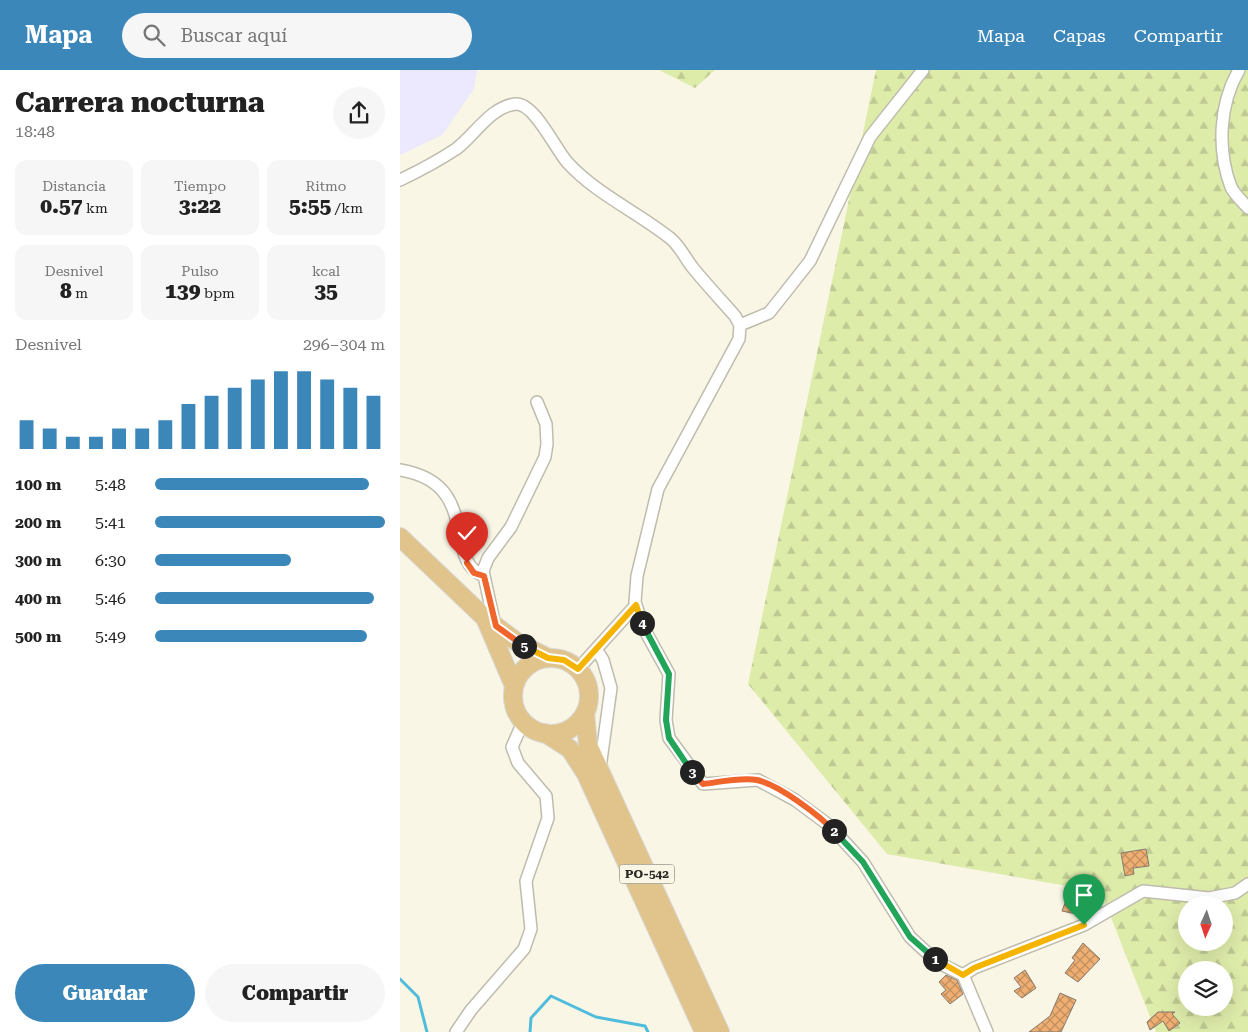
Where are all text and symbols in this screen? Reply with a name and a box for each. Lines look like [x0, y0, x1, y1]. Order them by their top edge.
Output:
search box [122, 13, 472, 58]
text: Mapa [25, 21, 92, 49]
icon: search [140, 21, 168, 49]
text: Buscar aquí [180, 24, 287, 47]
text: Mapa [977, 25, 1025, 46]
text: Capas [1053, 25, 1106, 46]
text: Compartir [1134, 25, 1223, 46]
text: Carrera nocturna [15, 86, 265, 119]
button: share [333, 87, 385, 139]
text: 18:48 [15, 122, 55, 141]
text: Distancia [42, 178, 106, 194]
text: Tiempo [174, 178, 226, 194]
text: Ritmo [306, 178, 346, 194]
text: 0.57 [40, 194, 83, 218]
text: 3:22 [179, 194, 221, 218]
text: 5:55 [289, 194, 331, 218]
text: km [83, 200, 108, 216]
text: /km [331, 200, 363, 216]
text: Desnivel [45, 263, 103, 279]
text: Pulso [181, 263, 219, 279]
text: kcal [312, 263, 340, 279]
text: 8 [60, 279, 72, 303]
text: 139 [165, 279, 200, 303]
text: 35 [314, 279, 338, 303]
text: m [72, 285, 88, 301]
text: bpm [200, 285, 235, 301]
text: Desnivel [15, 335, 82, 354]
text: 296–304 m [303, 335, 385, 354]
text: 100 m [15, 475, 61, 494]
text: 5:48 [95, 475, 126, 494]
pin [446, 512, 488, 563]
text: 200 m [15, 513, 61, 532]
text: 5:41 [95, 513, 126, 532]
icon: check [453, 519, 481, 547]
text: 300 m [15, 551, 61, 570]
text: 6:30 [95, 551, 126, 570]
text: 400 m [15, 589, 61, 608]
text: 5:46 [95, 589, 126, 608]
pin: 4 [630, 610, 654, 636]
text: 4 [639, 615, 646, 631]
text: 500 m [15, 627, 61, 646]
text: 5:49 [95, 627, 126, 646]
pin: 5 [512, 634, 536, 658]
text: 5 [521, 638, 528, 654]
pin: 3 [680, 760, 704, 784]
text: 3 [689, 764, 696, 780]
pin: 2 [822, 818, 846, 844]
text: 2 [831, 823, 838, 839]
road number: PO-542 [620, 864, 674, 884]
pin [1063, 874, 1105, 925]
icon: arrive [1070, 881, 1098, 909]
north arrow [1178, 896, 1232, 951]
map controls [1178, 896, 1233, 1016]
pin: 1 [922, 946, 948, 972]
text: 1 [932, 951, 939, 967]
button: layers [1178, 961, 1233, 1016]
button: Guardar [15, 964, 195, 1022]
button: Compartir [205, 964, 385, 1022]

